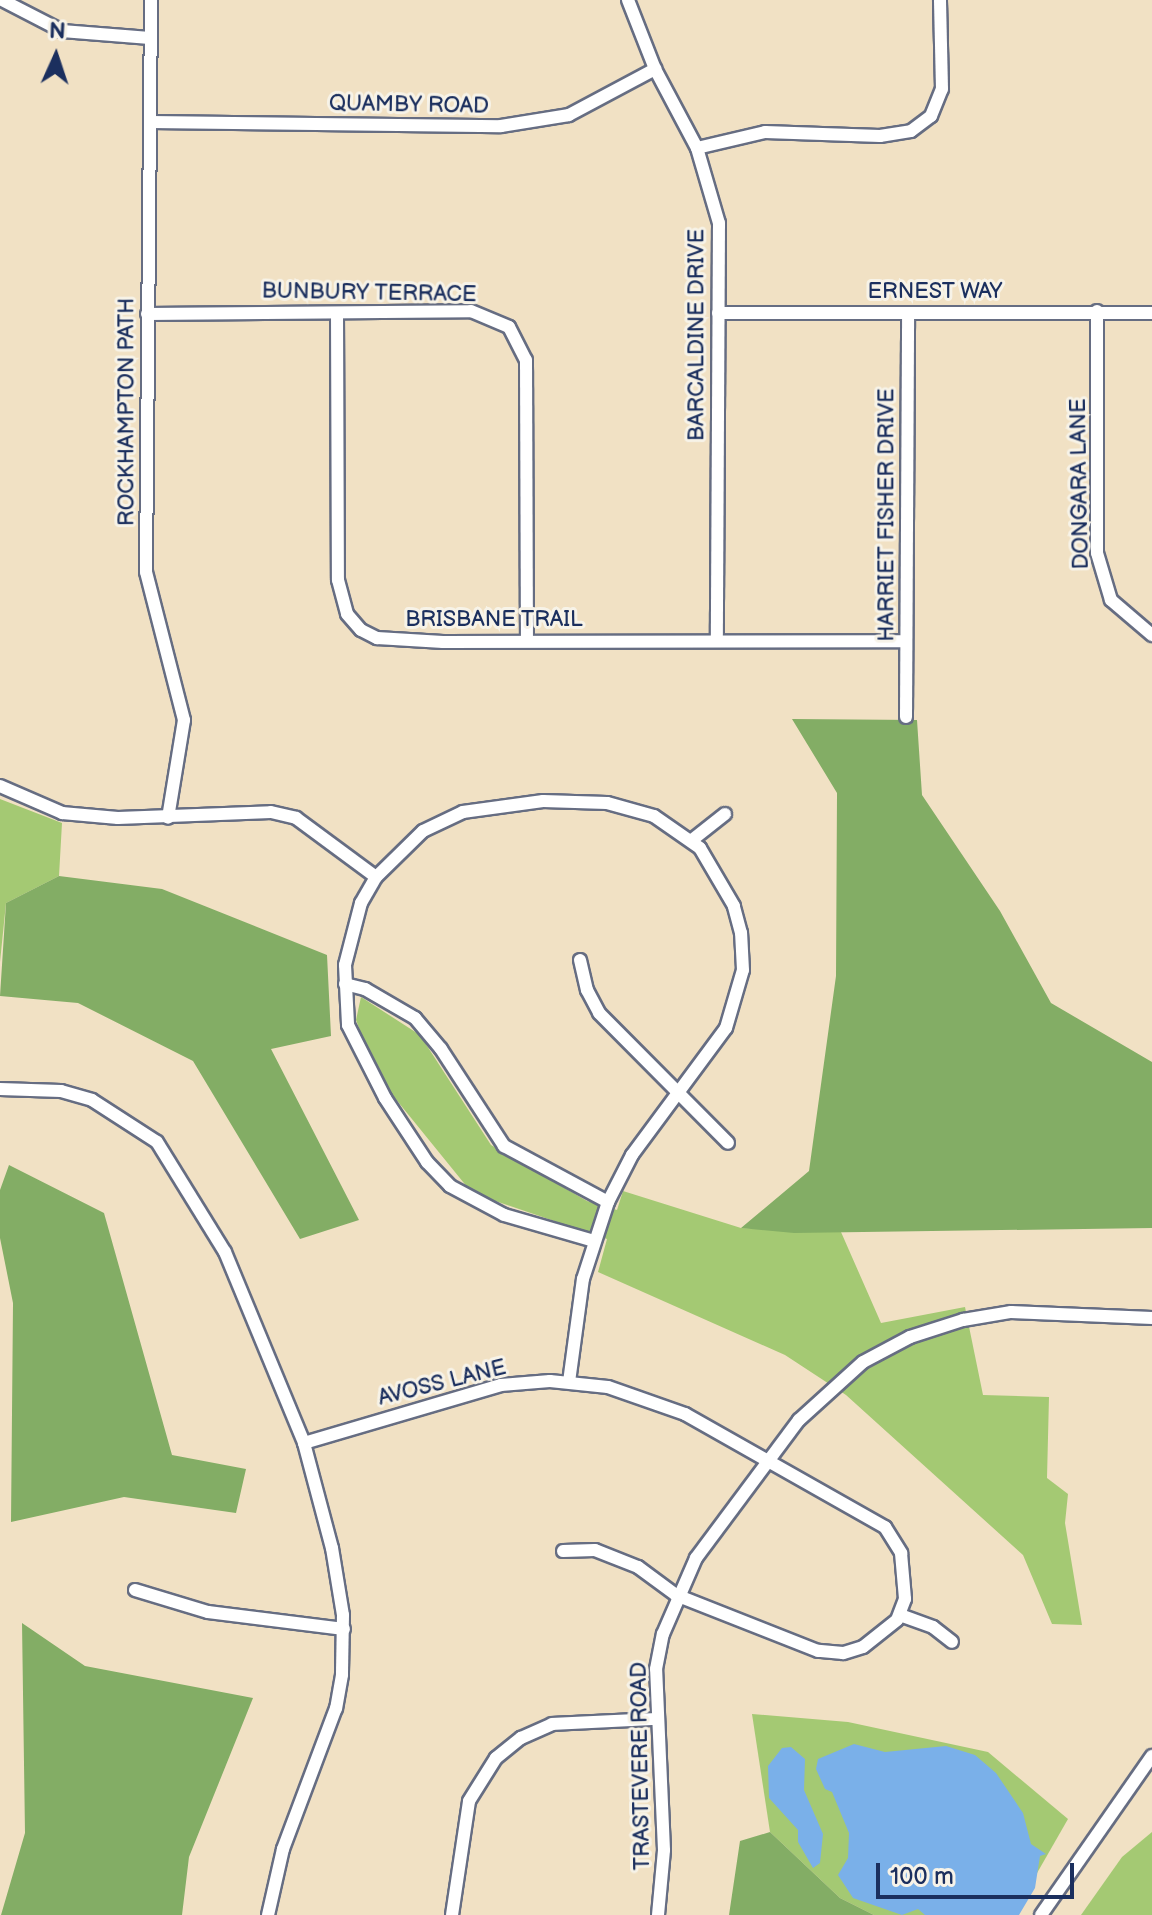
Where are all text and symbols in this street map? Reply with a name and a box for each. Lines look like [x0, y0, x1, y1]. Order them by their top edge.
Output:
north arrow [16, 16, 96, 96]
text: N [48, 18, 66, 45]
street label: QUAMBY ROAD [329, 90, 489, 120]
street label: BARCALDINE DRIVE [684, 229, 710, 441]
street label: BUNBURY TERRACE [261, 278, 477, 308]
street label: ERNEST WAY [867, 279, 1003, 305]
street label: ROCKHAMPTON PATH [114, 298, 140, 526]
street label: HARRIET FISHER DRIVE [874, 388, 900, 642]
street label: DONGARA LANE [1065, 398, 1095, 570]
street label: BRISBANE TRAIL [405, 607, 583, 633]
street label: AVOSS LANE [375, 1354, 509, 1412]
street label: TRASTEVERE ROAD [626, 1662, 656, 1870]
scale bar [880, 1847, 1078, 1897]
text: 100 m [890, 1862, 954, 1891]

